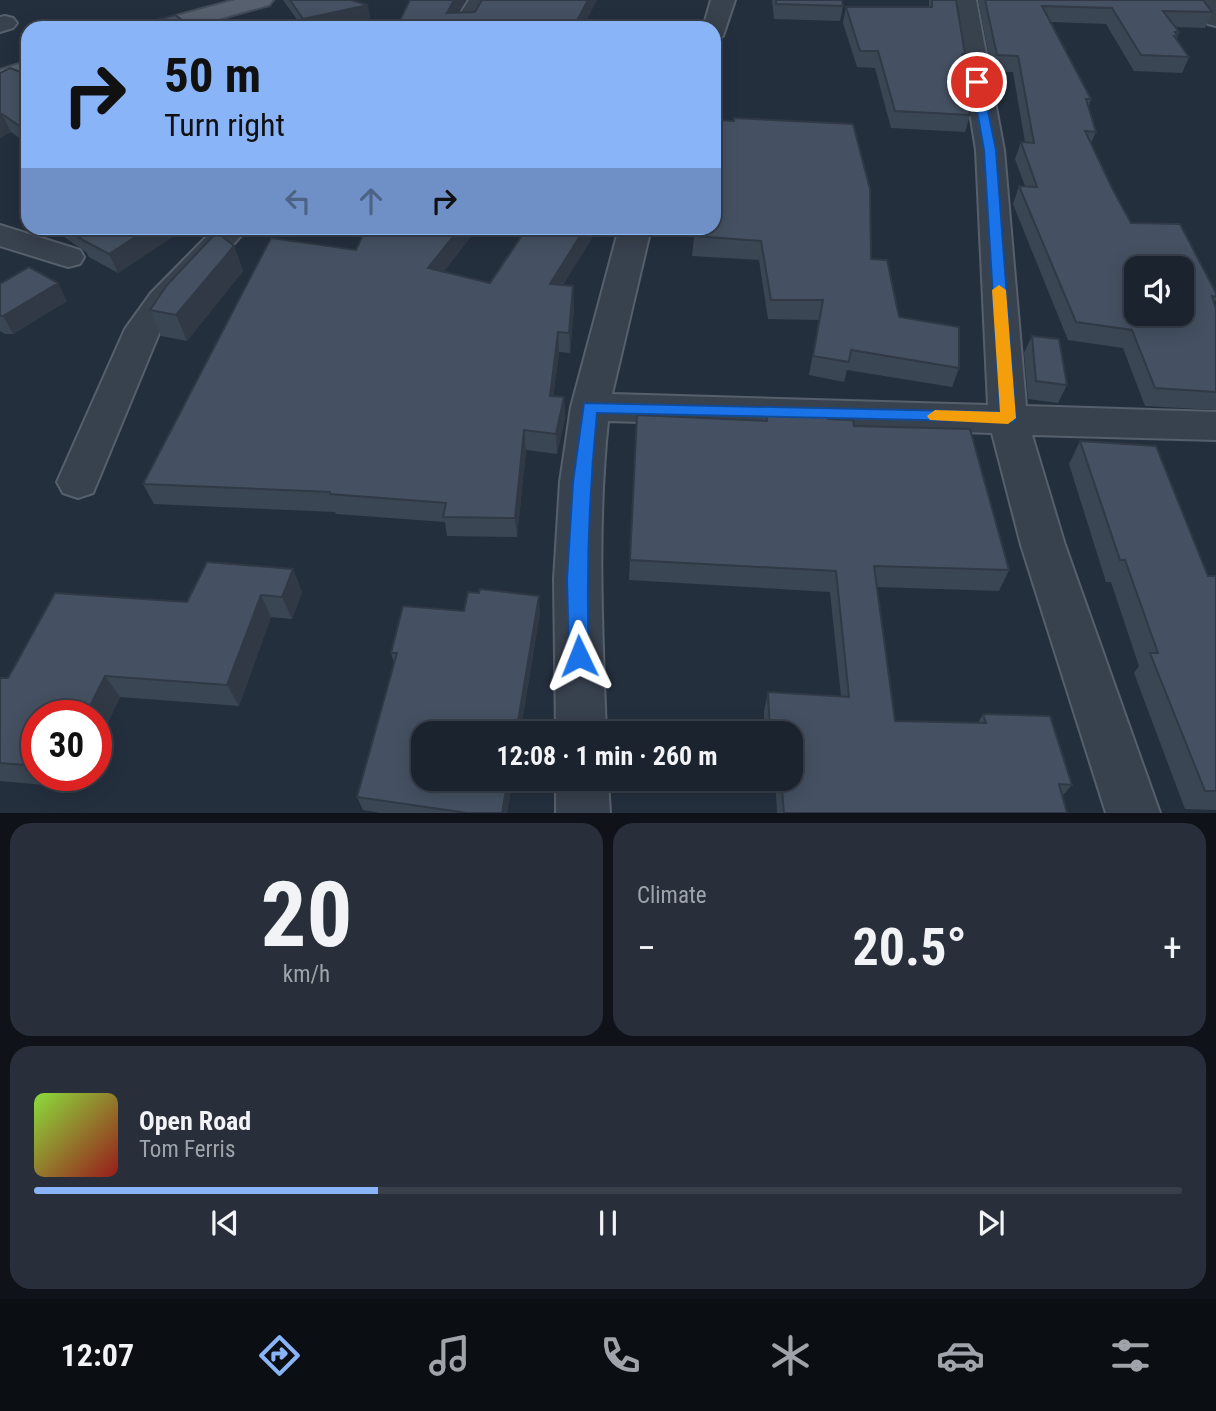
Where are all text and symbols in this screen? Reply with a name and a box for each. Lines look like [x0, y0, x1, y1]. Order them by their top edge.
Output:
text: 50 m [164, 47, 261, 104]
icon: right [49, 49, 140, 140]
pin [947, 52, 1007, 112]
icon: arrive [958, 63, 996, 101]
text: Turn right [164, 106, 285, 144]
icon: left [279, 182, 317, 220]
icon: ahead [352, 182, 390, 220]
icon: right [425, 182, 463, 220]
map controls [1124, 256, 1194, 326]
button: sound [1124, 256, 1194, 326]
position arrow [542, 619, 616, 693]
speed limit sign: 30 [21, 700, 112, 791]
text: 12:08 · 1 min · 260 m [497, 741, 717, 771]
text: 20 [261, 862, 352, 968]
text: Climate [637, 882, 707, 909]
text: 20.5° [852, 917, 967, 978]
text: − [637, 926, 656, 970]
text: + [1163, 926, 1182, 970]
text: km/h [283, 961, 330, 988]
text: Open Road [139, 1106, 251, 1136]
text: Tom Ferris [139, 1136, 235, 1163]
icon: previous [206, 1204, 244, 1242]
icon: pause [589, 1204, 627, 1242]
icon: next [972, 1204, 1010, 1242]
icon: directions [255, 1331, 304, 1380]
icon: music [425, 1331, 474, 1380]
icon: phone [596, 1331, 645, 1380]
icon: climate [766, 1331, 815, 1380]
icon: car [936, 1331, 985, 1380]
icon: filters [1106, 1331, 1155, 1380]
text: 12:07 [61, 1336, 134, 1374]

